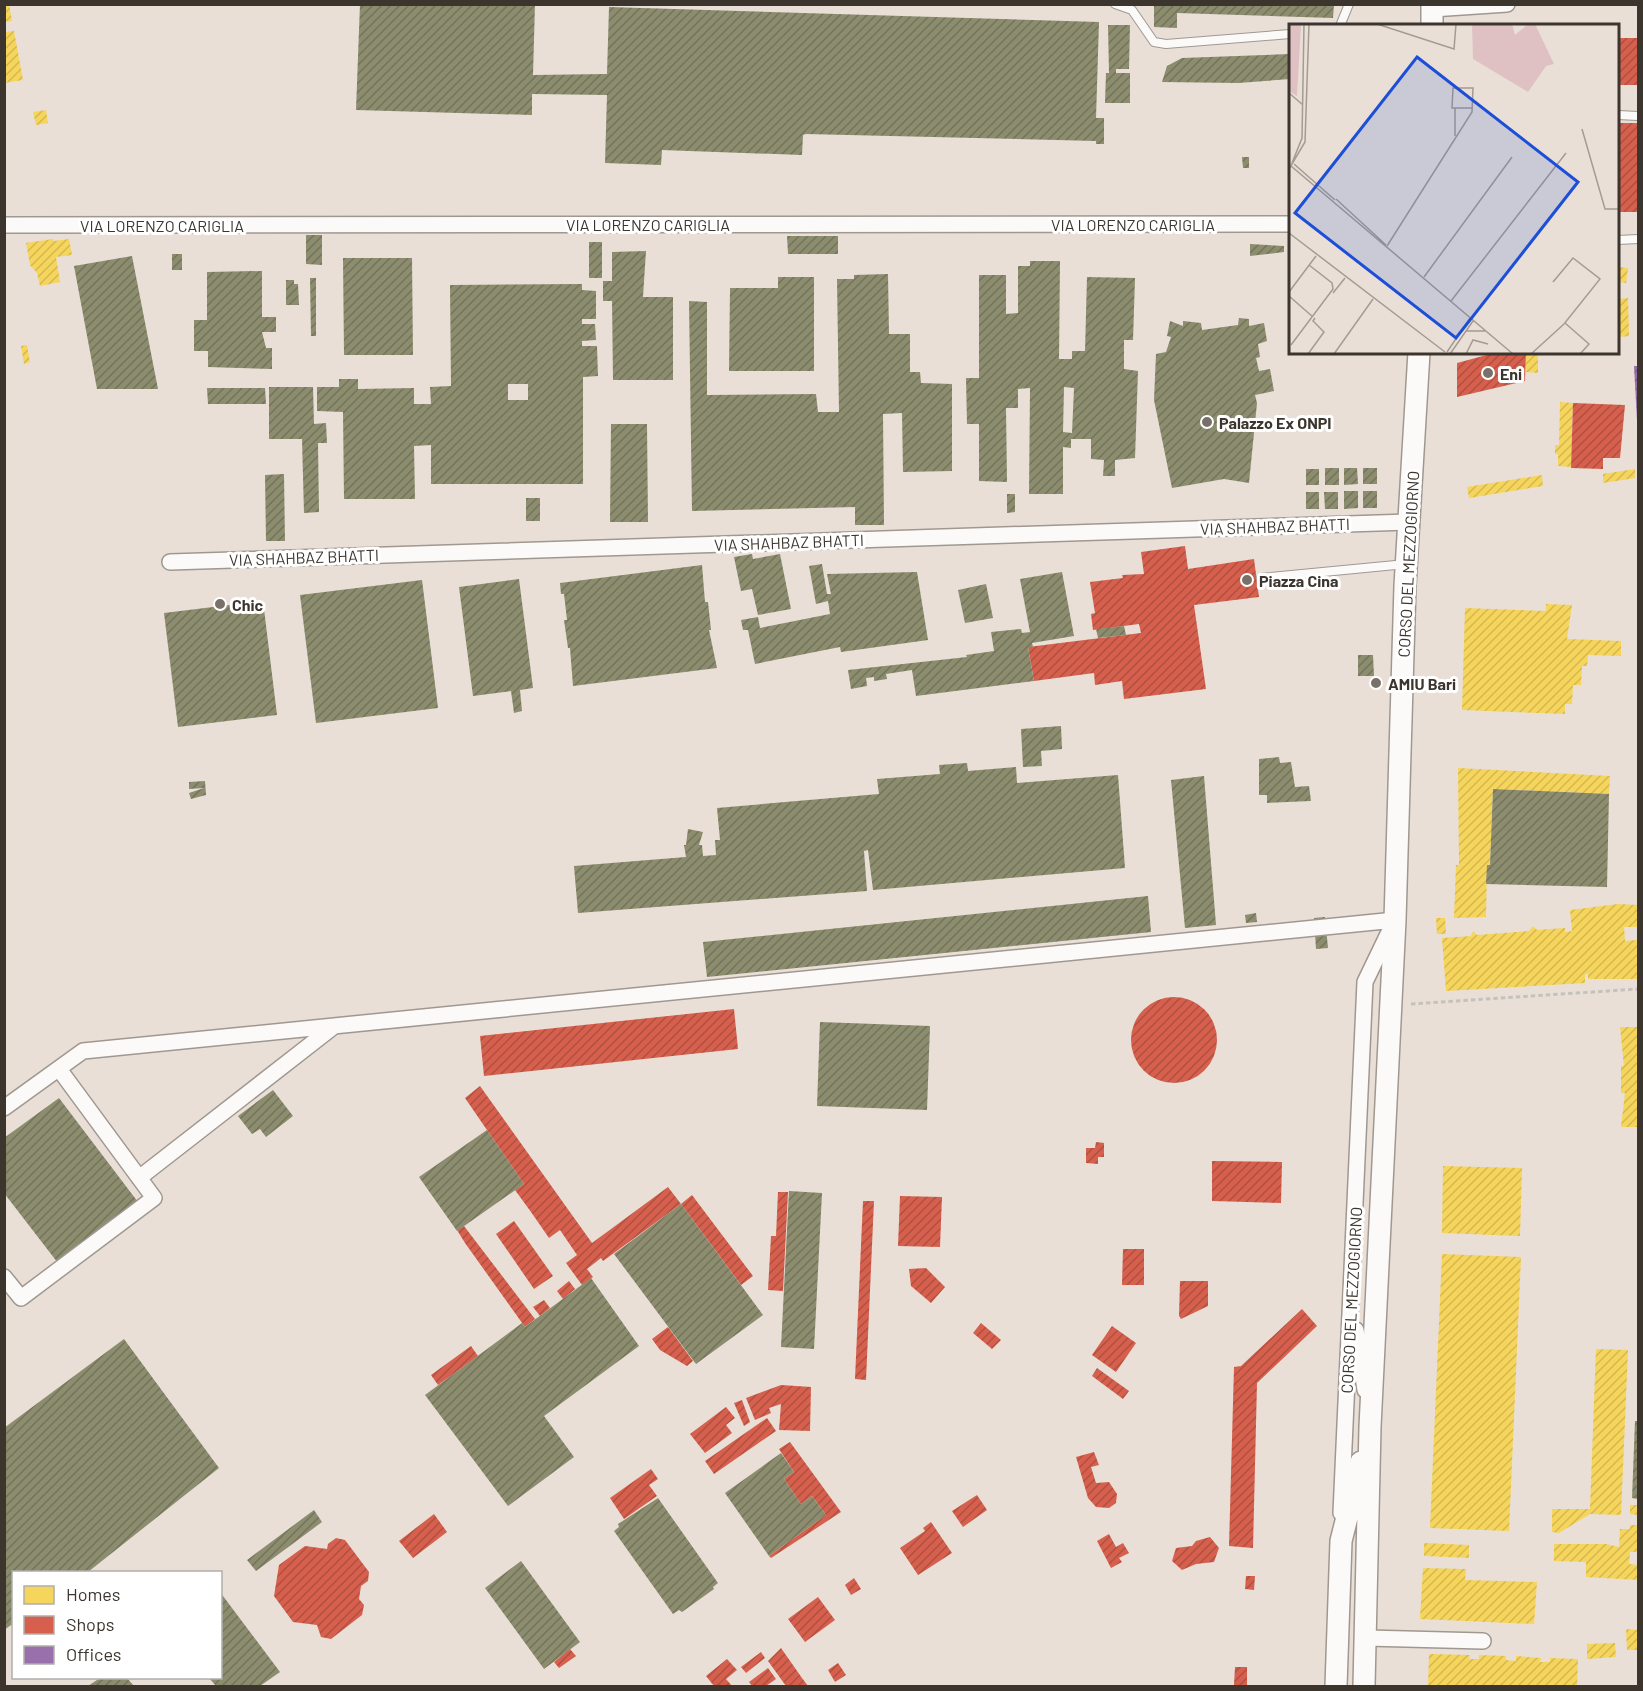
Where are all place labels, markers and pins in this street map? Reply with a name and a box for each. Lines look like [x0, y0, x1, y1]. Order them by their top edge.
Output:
place label: Eni [1500, 364, 1522, 383]
marker: Eni [1481, 366, 1495, 380]
place label: Palazzo Ex ONPI [1219, 413, 1331, 432]
marker: Palazzo Ex ONPI [1200, 415, 1214, 429]
place label: Piazza Cina [1259, 571, 1338, 590]
marker: Piazza Cina [1240, 573, 1254, 587]
place label: Chic [232, 595, 264, 614]
marker: Chic [213, 597, 227, 611]
place label: AMIU Bari [1388, 674, 1456, 693]
marker: AMIU Bari [1369, 676, 1383, 690]

